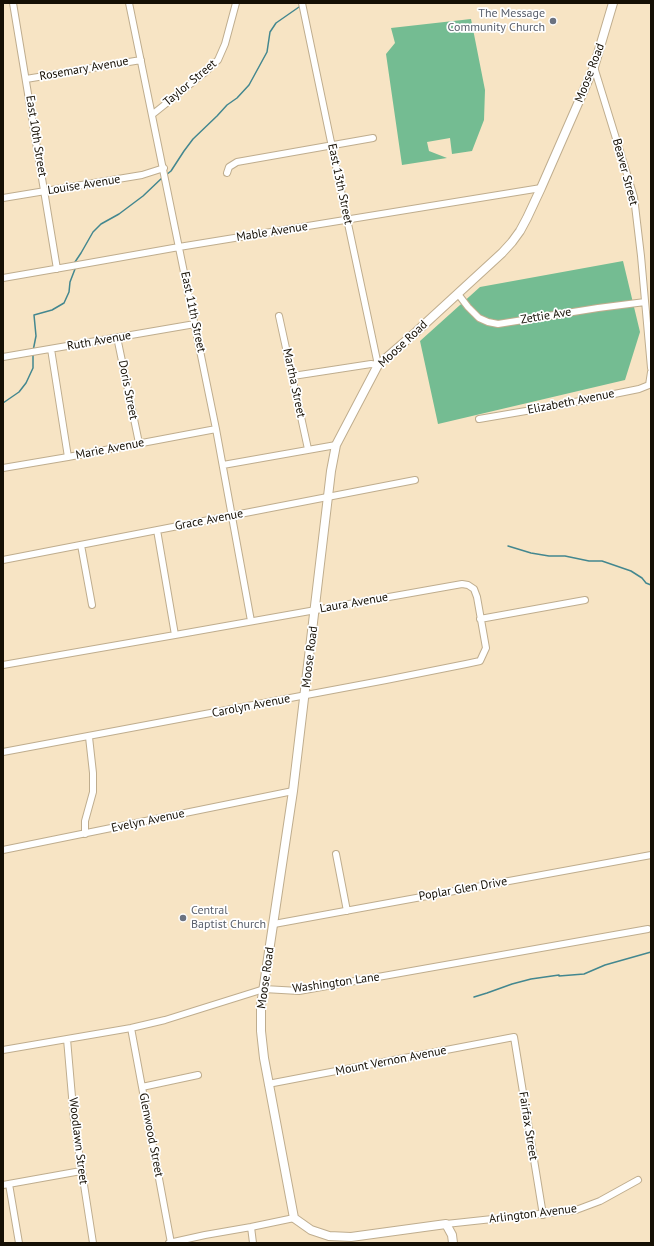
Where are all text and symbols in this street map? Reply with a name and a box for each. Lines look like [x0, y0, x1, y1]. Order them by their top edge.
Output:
place label: The Message Community Church [448, 7, 545, 35]
marker: The Message Community Church [548, 16, 558, 26]
street label: Moose Road [572, 41, 608, 105]
street label: Rosemary Avenue [38, 54, 130, 84]
street label: Taylor Street [161, 57, 219, 109]
street label: East 10th Street [22, 94, 50, 178]
street label: Beaver Street [609, 137, 641, 207]
street label: East 13th Street [324, 142, 356, 226]
street label: Louise Avenue [47, 172, 121, 198]
street label: Mable Avenue [235, 219, 309, 245]
street label: East 11th Street [177, 270, 209, 354]
street label: Zettie Ave [520, 305, 572, 327]
street label: Moose Road [375, 318, 431, 370]
street label: Ruth Avenue [66, 328, 132, 354]
street label: Martha Street [280, 347, 308, 419]
street label: Doris Street [115, 359, 141, 421]
street label: Elizabeth Avenue [526, 387, 616, 417]
street label: Marie Avenue [75, 435, 145, 463]
street label: Grace Avenue [174, 506, 244, 534]
street label: Laura Avenue [319, 590, 389, 616]
street label: Moose Road [299, 625, 321, 689]
street label: Carolyn Avenue [211, 691, 291, 721]
street label: Evelyn Avenue [110, 806, 186, 836]
street label: Poplar Glen Drive [418, 874, 508, 904]
place label: Central Baptist Church [191, 904, 266, 932]
marker: Central Baptist Church [178, 913, 188, 923]
street label: Moose Road [255, 946, 277, 1010]
street label: Washington Lane [291, 970, 381, 996]
street label: Mount Vernon Avenue [334, 1043, 448, 1079]
street label: Fairfax Street [515, 1091, 541, 1161]
street label: Glenwood Street [136, 1092, 166, 1178]
street label: Woodlawn Street [66, 1097, 90, 1185]
street label: Arlington Avenue [488, 1201, 578, 1227]

